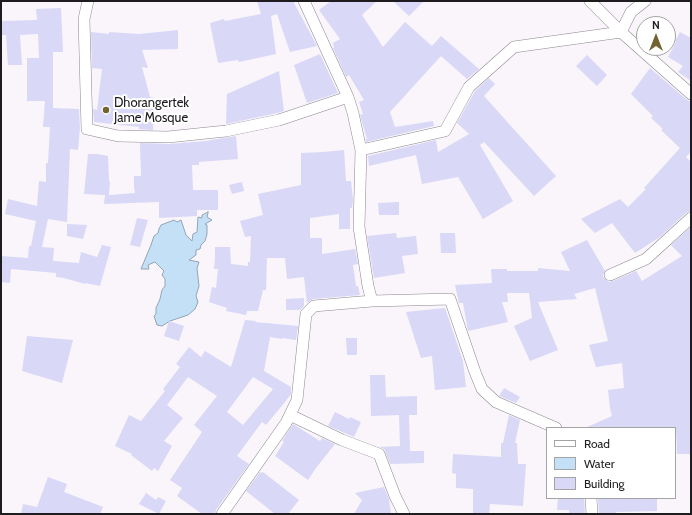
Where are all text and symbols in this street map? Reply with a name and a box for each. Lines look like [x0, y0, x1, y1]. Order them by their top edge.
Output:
north arrow [636, 16, 676, 56]
text: N [652, 18, 660, 32]
place label: Dhorangertek Jame Mosque [114, 95, 189, 126]
marker: Dhorangertek Jame Mosque [101, 105, 111, 115]
legend [546, 427, 676, 499]
text: Road [584, 436, 610, 451]
text: Water [584, 456, 614, 471]
text: Building [584, 476, 625, 491]

